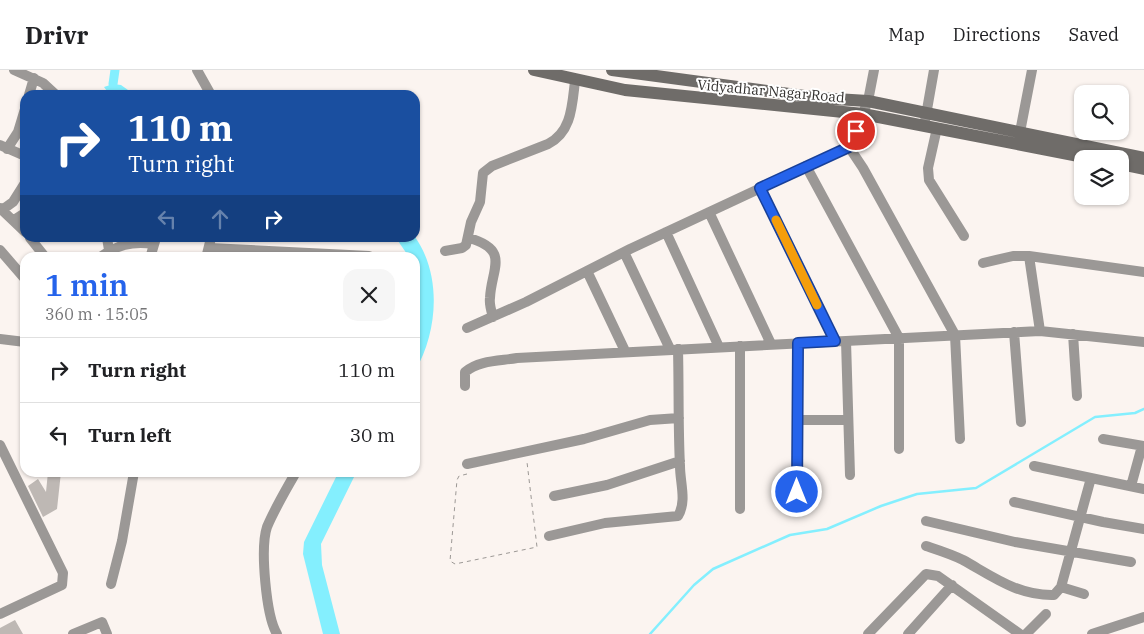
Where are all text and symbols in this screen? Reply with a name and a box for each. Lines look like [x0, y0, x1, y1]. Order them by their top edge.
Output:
text: Drivr [25, 19, 88, 51]
text: Map [888, 23, 925, 46]
text: Directions [953, 23, 1041, 46]
text: Saved [1069, 23, 1119, 46]
street label: Vidyadhar Nagar Road [697, 76, 846, 106]
map controls [1074, 85, 1129, 205]
button: search [1074, 85, 1129, 140]
text: 110 m [128, 105, 233, 151]
icon: right [45, 110, 110, 175]
pin [835, 110, 877, 152]
icon: arrive [842, 117, 870, 145]
text: Turn right [128, 149, 235, 178]
button: layers [1074, 150, 1129, 205]
icon: left [153, 205, 181, 233]
icon: ahead [206, 205, 234, 233]
icon: right [259, 205, 287, 233]
text: 1 min [45, 265, 128, 304]
button: close [343, 269, 395, 321]
text: 360 m · 15:05 [45, 304, 148, 324]
icon: right [45, 356, 73, 384]
text: Turn right [88, 358, 186, 382]
text: 110 m [338, 358, 395, 382]
icon: left [45, 421, 73, 449]
text: Turn left [88, 423, 171, 447]
text: 30 m [350, 423, 395, 447]
position arrow [770, 465, 822, 517]

